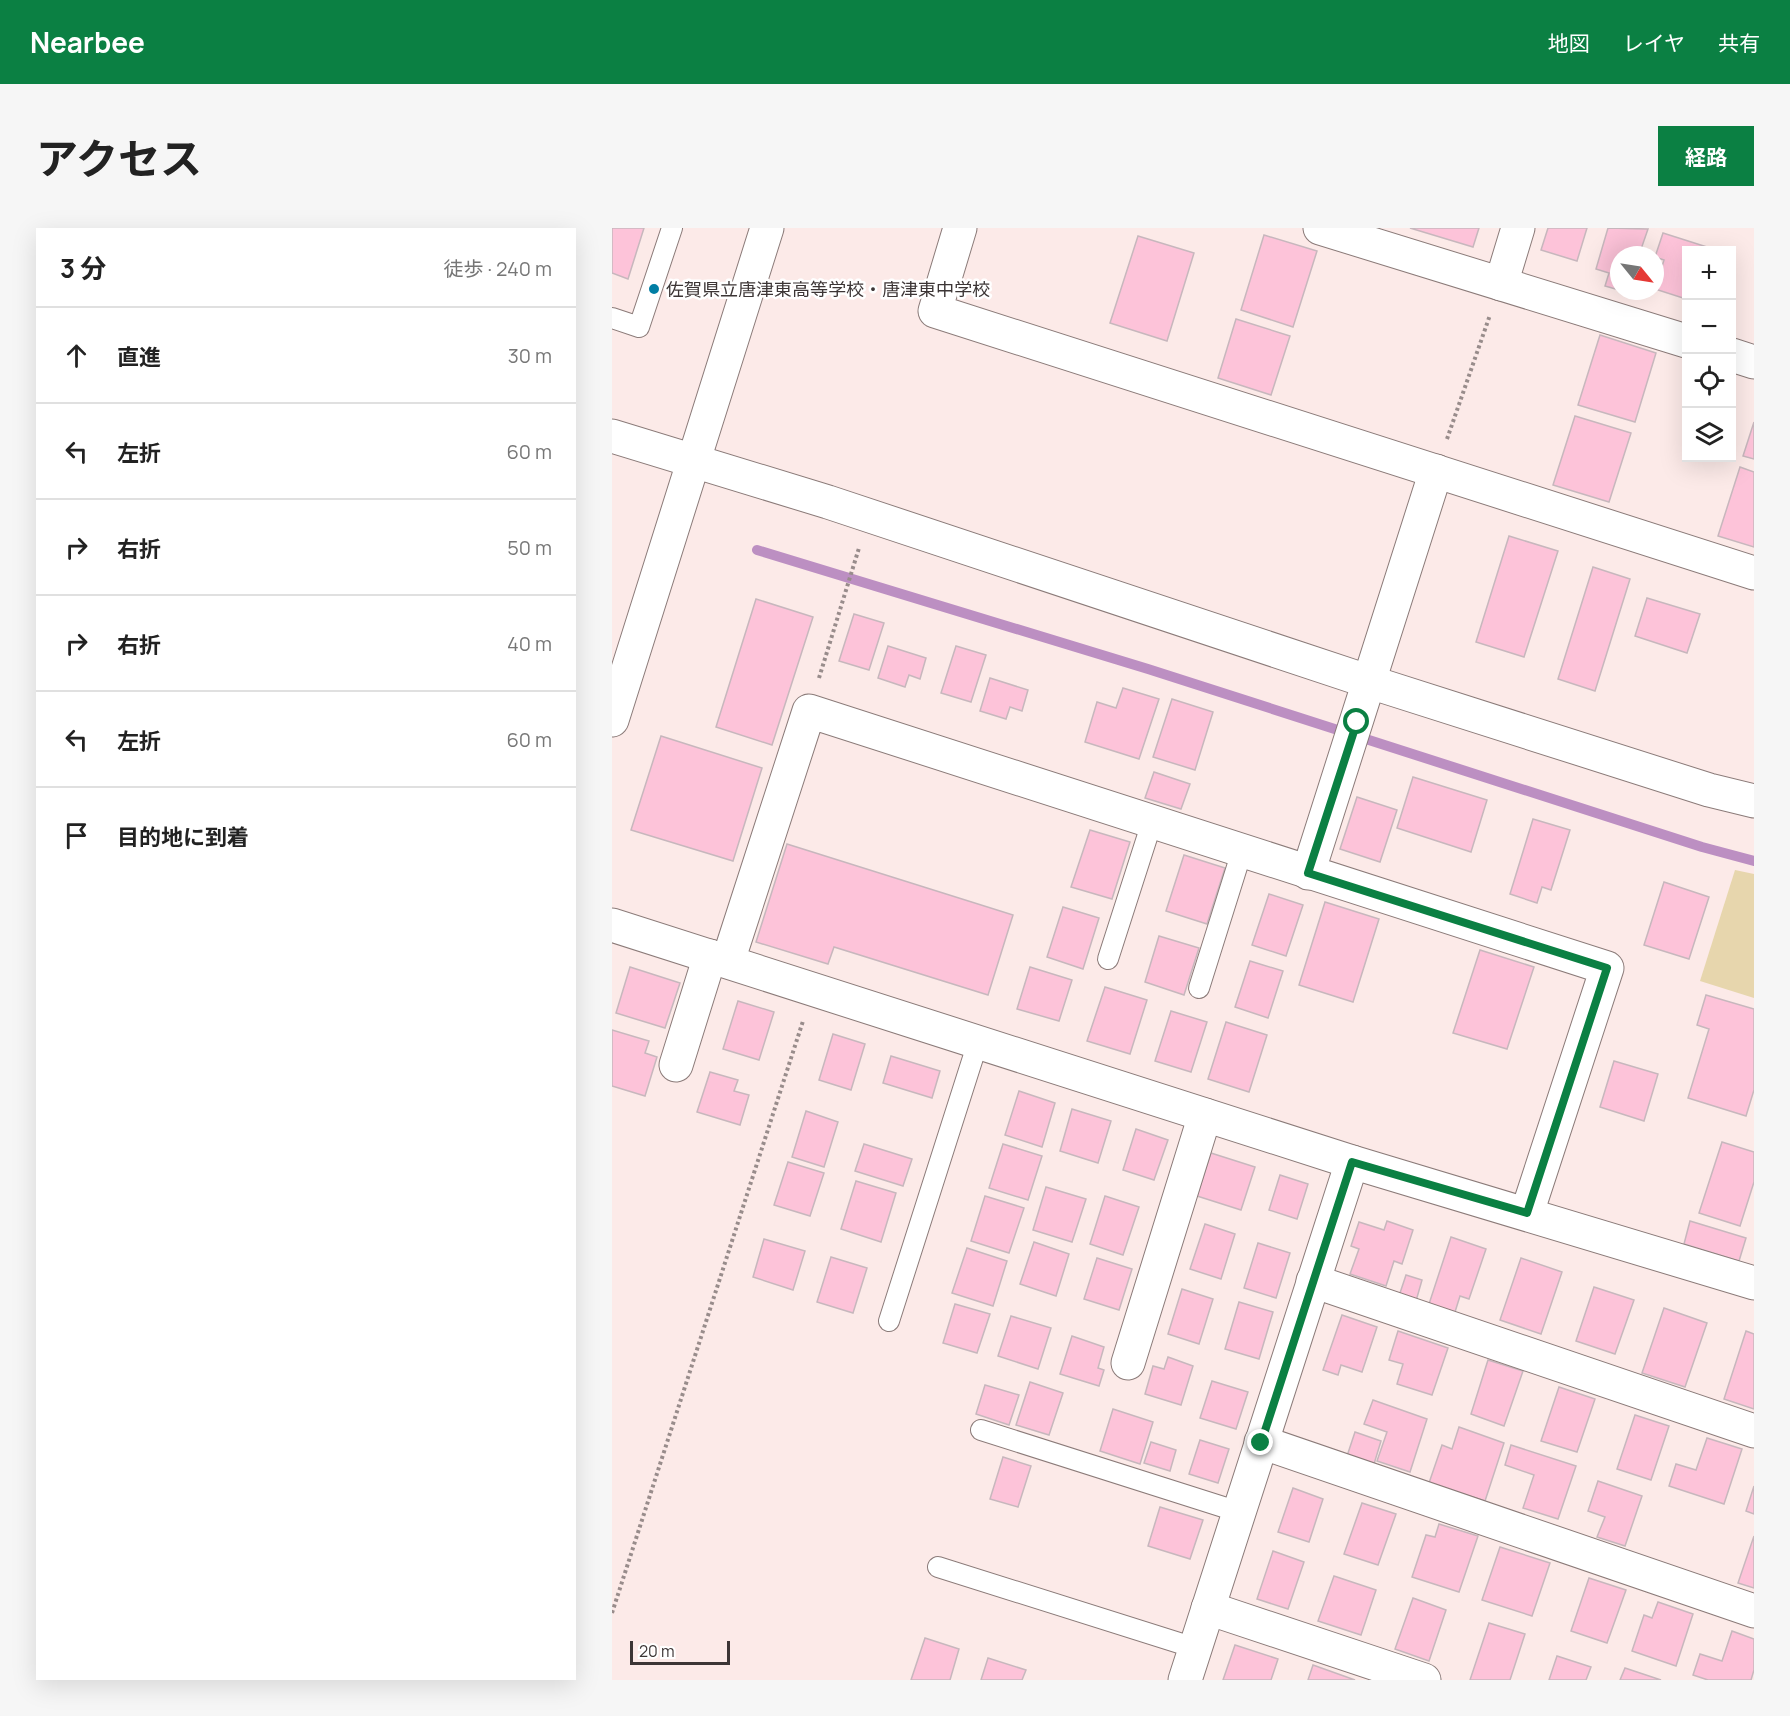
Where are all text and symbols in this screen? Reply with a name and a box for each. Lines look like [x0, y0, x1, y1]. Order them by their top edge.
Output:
text: Nearbee [30, 23, 145, 61]
text: 地図 [1548, 29, 1590, 57]
text: レイヤ [1623, 29, 1685, 57]
text: 共有 [1718, 29, 1760, 57]
button: 経路 [1658, 126, 1754, 186]
text: アクセス [36, 129, 202, 187]
north arrow [1610, 246, 1664, 300]
map controls [1682, 246, 1736, 462]
button: + [1682, 246, 1736, 300]
text: 3 分 [60, 250, 106, 286]
text: 徒歩 · 240 m [444, 255, 552, 282]
place label: 佐賀県立唐津東高等学校・唐津東中学校 [666, 277, 990, 301]
marker: 佐賀県立唐津東高等学校・唐津東中学校 [647, 282, 661, 296]
button: − [1682, 300, 1736, 354]
icon: ahead [60, 339, 93, 372]
text: 直進 [117, 342, 161, 372]
text: 30 m [508, 342, 552, 369]
button: locate [1682, 354, 1736, 408]
button: layers [1682, 408, 1736, 462]
icon: left [60, 435, 93, 468]
text: 左折 [117, 438, 161, 468]
text: 60 m [506, 438, 552, 465]
icon: right [60, 531, 93, 564]
text: 右折 [117, 534, 161, 564]
text: 50 m [507, 534, 552, 561]
icon: right [60, 627, 93, 660]
text: 右折 [117, 630, 161, 660]
text: 40 m [507, 630, 552, 657]
route start [1343, 708, 1369, 734]
icon: left [60, 723, 93, 756]
text: 左折 [117, 726, 161, 756]
text: 60 m [506, 726, 552, 753]
icon: arrive [60, 819, 93, 852]
text: 目的地に到着 [117, 822, 249, 852]
route end [1247, 1429, 1273, 1455]
scale bar [630, 1638, 730, 1666]
text: 20 m [639, 1640, 675, 1662]

